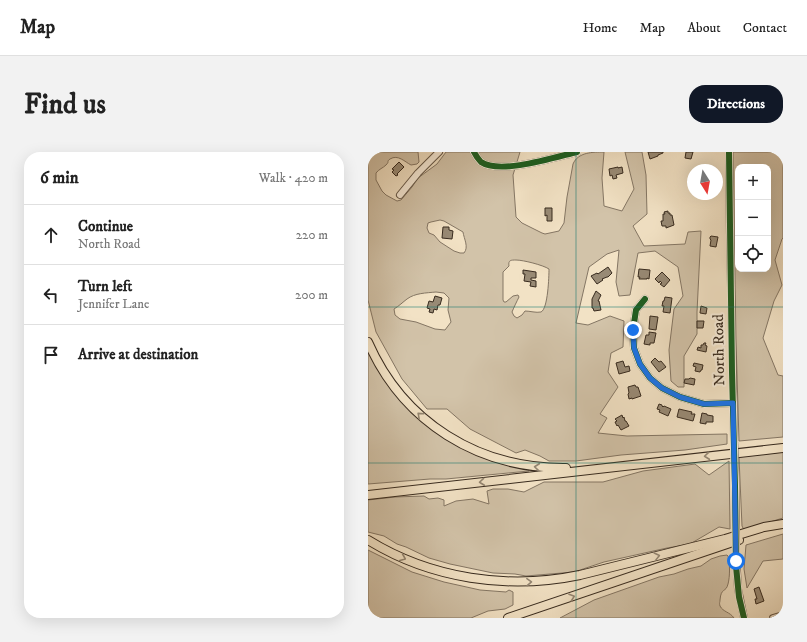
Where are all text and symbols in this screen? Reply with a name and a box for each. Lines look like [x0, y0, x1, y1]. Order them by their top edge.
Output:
text: Map [20, 16, 55, 39]
text: Home [583, 19, 617, 37]
text: Map [639, 19, 665, 37]
text: About [687, 19, 721, 37]
text: Contact [743, 19, 787, 37]
button: Directions [689, 85, 783, 123]
text: Find us [24, 87, 106, 122]
north arrow [687, 164, 723, 200]
map controls [735, 164, 771, 272]
button: + [735, 164, 771, 200]
text: 6 min [40, 167, 79, 189]
text: Walk · 420 m [259, 170, 328, 186]
button: − [735, 200, 771, 236]
text: Continue [78, 217, 133, 236]
icon: ahead [40, 224, 62, 246]
text: 220 m [296, 227, 328, 243]
text: North Road [78, 236, 140, 252]
button: locate [735, 236, 771, 272]
text: Turn left [78, 277, 132, 296]
icon: left [40, 284, 62, 306]
text: 200 m [295, 287, 328, 303]
text: Jennifer Lane [78, 296, 149, 312]
street label: North Road [709, 313, 729, 386]
route end [624, 321, 642, 339]
icon: arrive [40, 344, 62, 366]
text: Arrive at destination [78, 345, 198, 364]
one-way arrow [418, 413, 425, 420]
one-way arrow [704, 452, 710, 461]
one-way arrow [534, 462, 540, 471]
one-way arrow [479, 477, 485, 486]
one-way arrow [653, 552, 660, 561]
route start [727, 552, 745, 570]
one-way arrow [398, 553, 406, 561]
one-way arrow [526, 578, 532, 586]
one-way arrow [568, 593, 575, 601]

